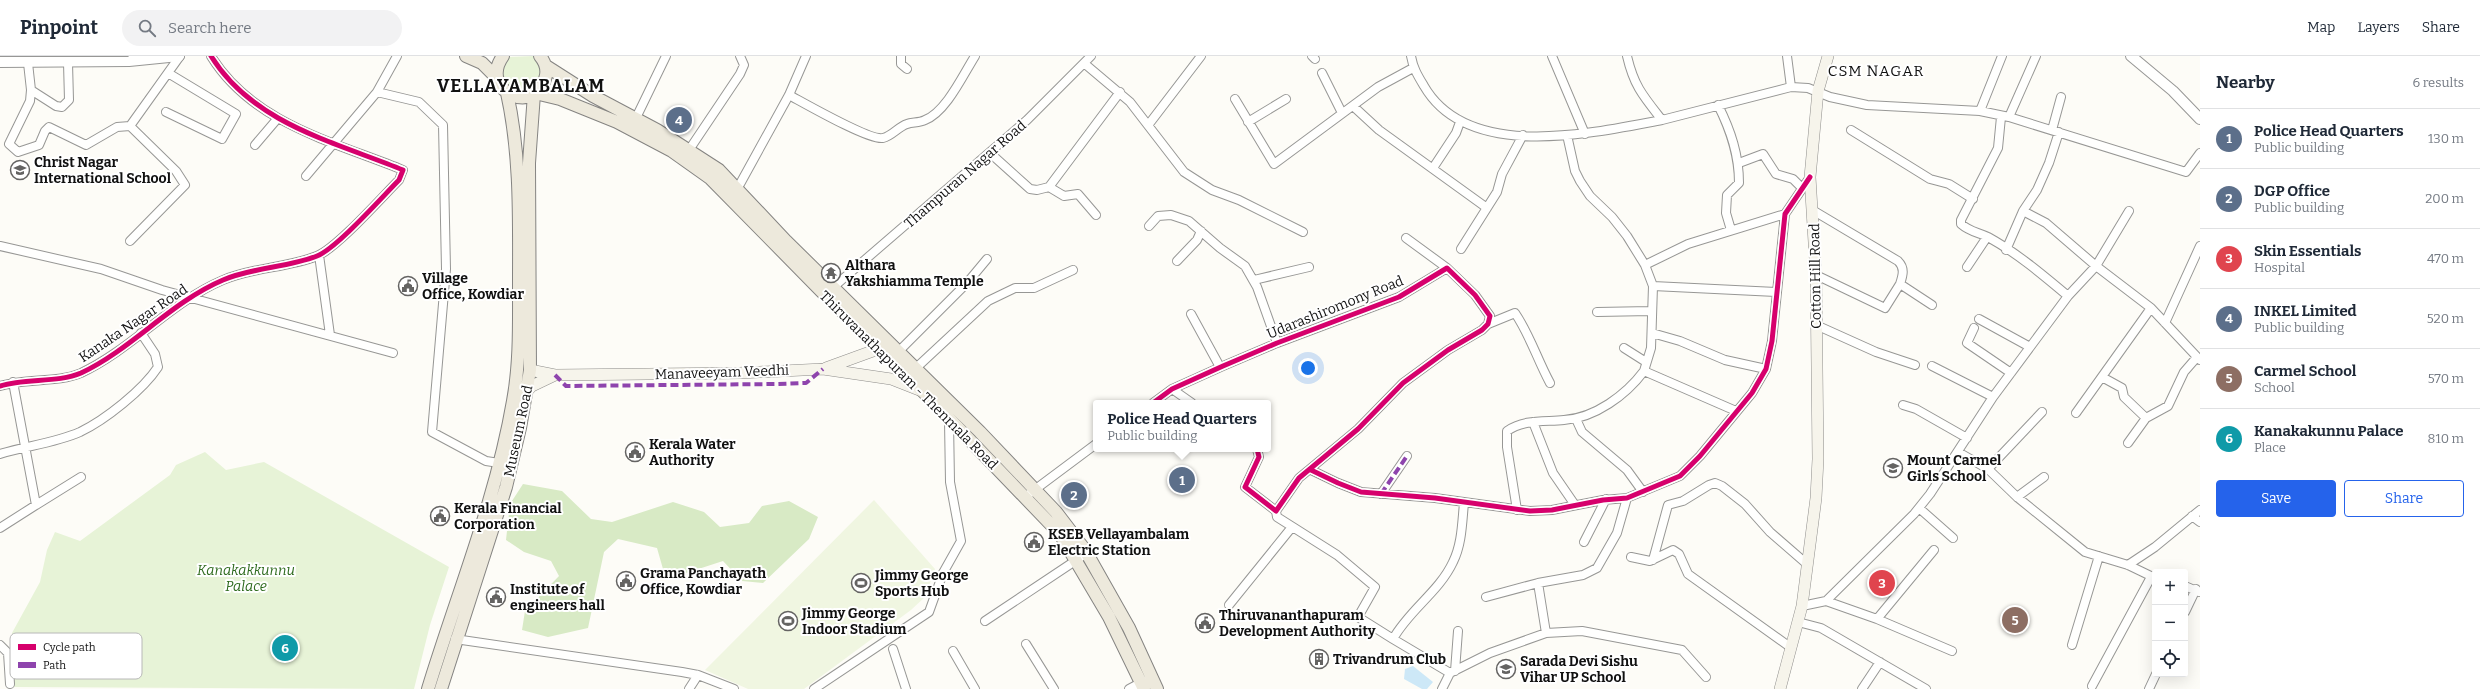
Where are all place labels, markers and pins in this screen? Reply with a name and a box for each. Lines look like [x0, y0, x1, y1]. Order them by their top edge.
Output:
pin: 4 [666, 105, 692, 135]
place label: Christ Nagar International School [34, 154, 172, 187]
school or university icon: Christ Nagar International School [9, 159, 31, 181]
place label: Althara Yakshiamma Temple [845, 257, 984, 290]
temple icon: Althara Yakshiamma Temple [820, 262, 842, 284]
place label: Village Office, Kowdiar [422, 270, 524, 303]
public building icon: Village Office, Kowdiar [397, 275, 419, 297]
place label: Kerala Water Authority [649, 436, 736, 469]
public building icon: Kerala Water Authority [624, 441, 646, 463]
place label: Mount Carmel Girls School [1907, 452, 2002, 485]
school or university icon: Mount Carmel Girls School [1882, 457, 1904, 479]
pin: 1 [1169, 465, 1195, 495]
pin: 2 [1061, 480, 1087, 510]
place label: Kerala Financial Corporation [454, 500, 562, 533]
public building icon: Kerala Financial Corporation [429, 505, 451, 527]
place label: KSEB Vellayambalam Electric Station [1048, 526, 1190, 559]
public building icon: KSEB Vellayambalam Electric Station [1023, 531, 1045, 553]
place label: Grama Panchayath Office, Kowdiar [640, 565, 766, 598]
place label: Jimmy George Sports Hub [874, 567, 969, 600]
pin: 3 [1869, 568, 1895, 598]
public building icon: Grama Panchayath Office, Kowdiar [615, 570, 637, 592]
sports icon: Jimmy George Sports Hub [850, 572, 872, 594]
place label: Institute of engineers hall [510, 581, 605, 614]
public building icon: Institute of engineers hall [485, 586, 507, 608]
place label: Jimmy George Indoor Stadium [801, 605, 907, 638]
pin: 5 [2002, 605, 2028, 635]
place label: Thiruvananthapuram Development Authority [1219, 607, 1376, 640]
sports icon: Jimmy George Indoor Stadium [777, 610, 799, 632]
public building icon: Thiruvananthapuram Development Authority [1194, 612, 1216, 634]
pin: 6 [272, 633, 298, 663]
building icon: Trivandrum Club [1308, 648, 1330, 670]
place label: Trivandrum Club [1333, 651, 1446, 668]
place label: Sarada Devi Sishu Vihar UP School [1520, 653, 1638, 686]
school or university icon: Sarada Devi Sishu Vihar UP School [1495, 658, 1517, 680]

